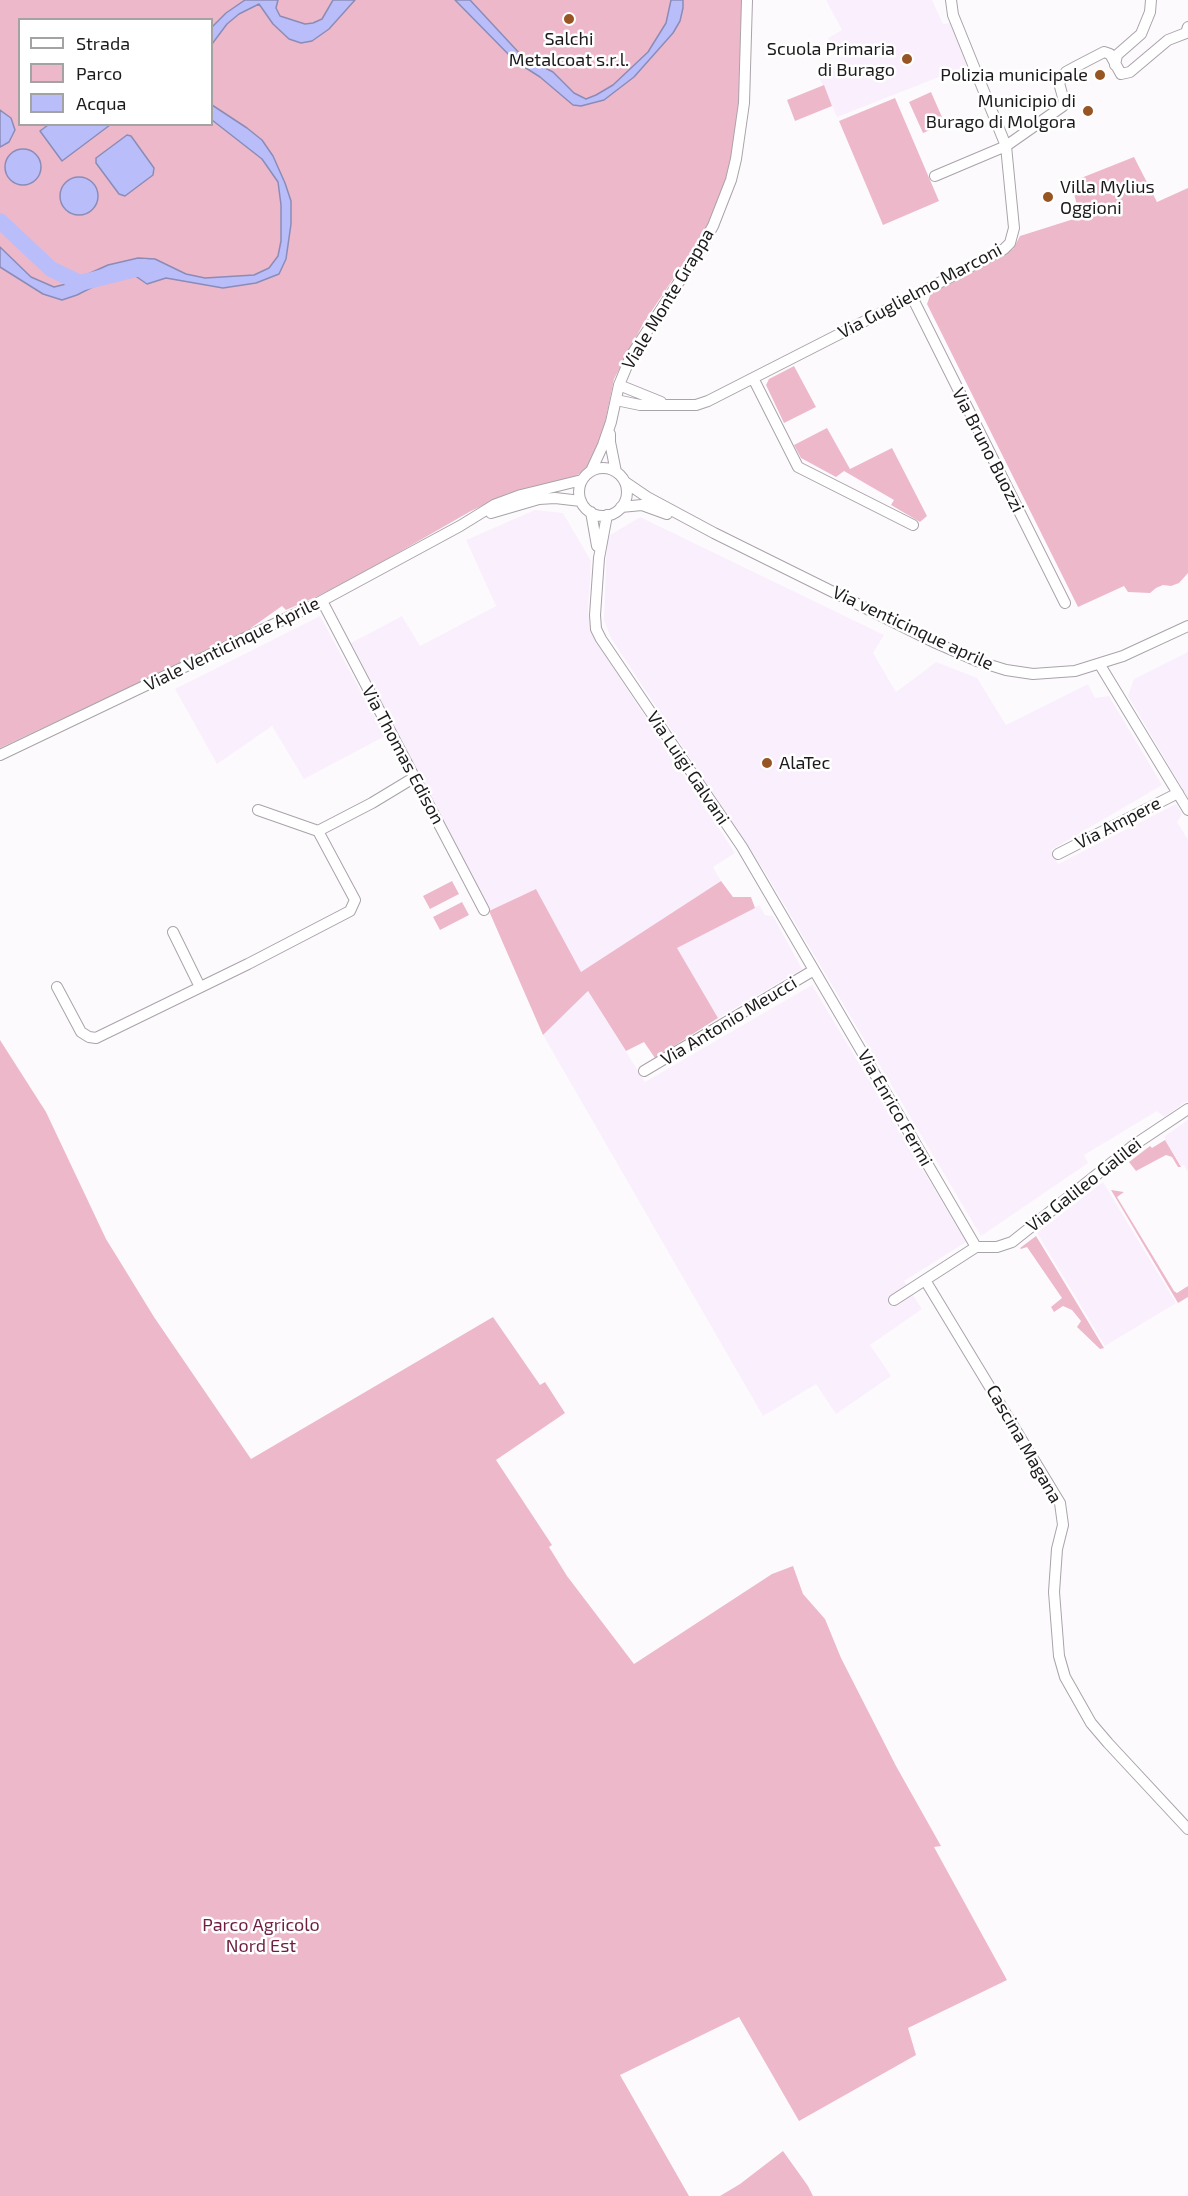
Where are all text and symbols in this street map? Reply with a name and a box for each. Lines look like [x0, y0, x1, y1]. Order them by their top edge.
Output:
marker: Salchi Metalcoat s.r.l. [562, 12, 576, 26]
legend [18, 18, 213, 126]
place label: Salchi Metalcoat s.r.l. [509, 28, 629, 70]
text: Strada [76, 32, 130, 54]
place label: Scuola Primaria di Burago [767, 38, 895, 80]
marker: Scuola Primaria di Burago [900, 52, 914, 66]
text: Parco [76, 62, 122, 84]
place label: Polizia municipale [940, 64, 1088, 86]
marker: Polizia municipale [1093, 68, 1107, 82]
place label: Municipio di Burago di Molgora [926, 90, 1076, 132]
text: Acqua [76, 92, 126, 114]
marker: Municipio di Burago di Molgora [1081, 104, 1095, 118]
place label: Villa Mylius Oggioni [1060, 176, 1155, 219]
marker: Villa Mylius Oggioni [1041, 190, 1055, 204]
street label: Viale Monte Grappa [617, 225, 719, 373]
street label: Via Guglielmo Marconi [834, 239, 1006, 343]
street label: Via Bruno Buozzi [947, 384, 1029, 516]
street label: Via venticinque aprile [829, 581, 997, 675]
street label: Viale Venticinque Aprile [141, 592, 323, 696]
street label: Via Thomas Edison [357, 682, 449, 828]
street label: Via Luigi Galvani [642, 707, 734, 829]
place label: AlaTec [779, 752, 830, 774]
marker: AlaTec [760, 756, 774, 770]
street label: Via Ampere [1072, 792, 1164, 854]
street label: Via Antonio Meucci [657, 972, 801, 1070]
street label: Via Enrico Fermi [853, 1046, 937, 1170]
street label: Via Galileo Galilei [1022, 1133, 1146, 1237]
street label: Cascina Magana [981, 1381, 1067, 1507]
park label: Parco Agricolo Nord Est [202, 1914, 320, 1956]

